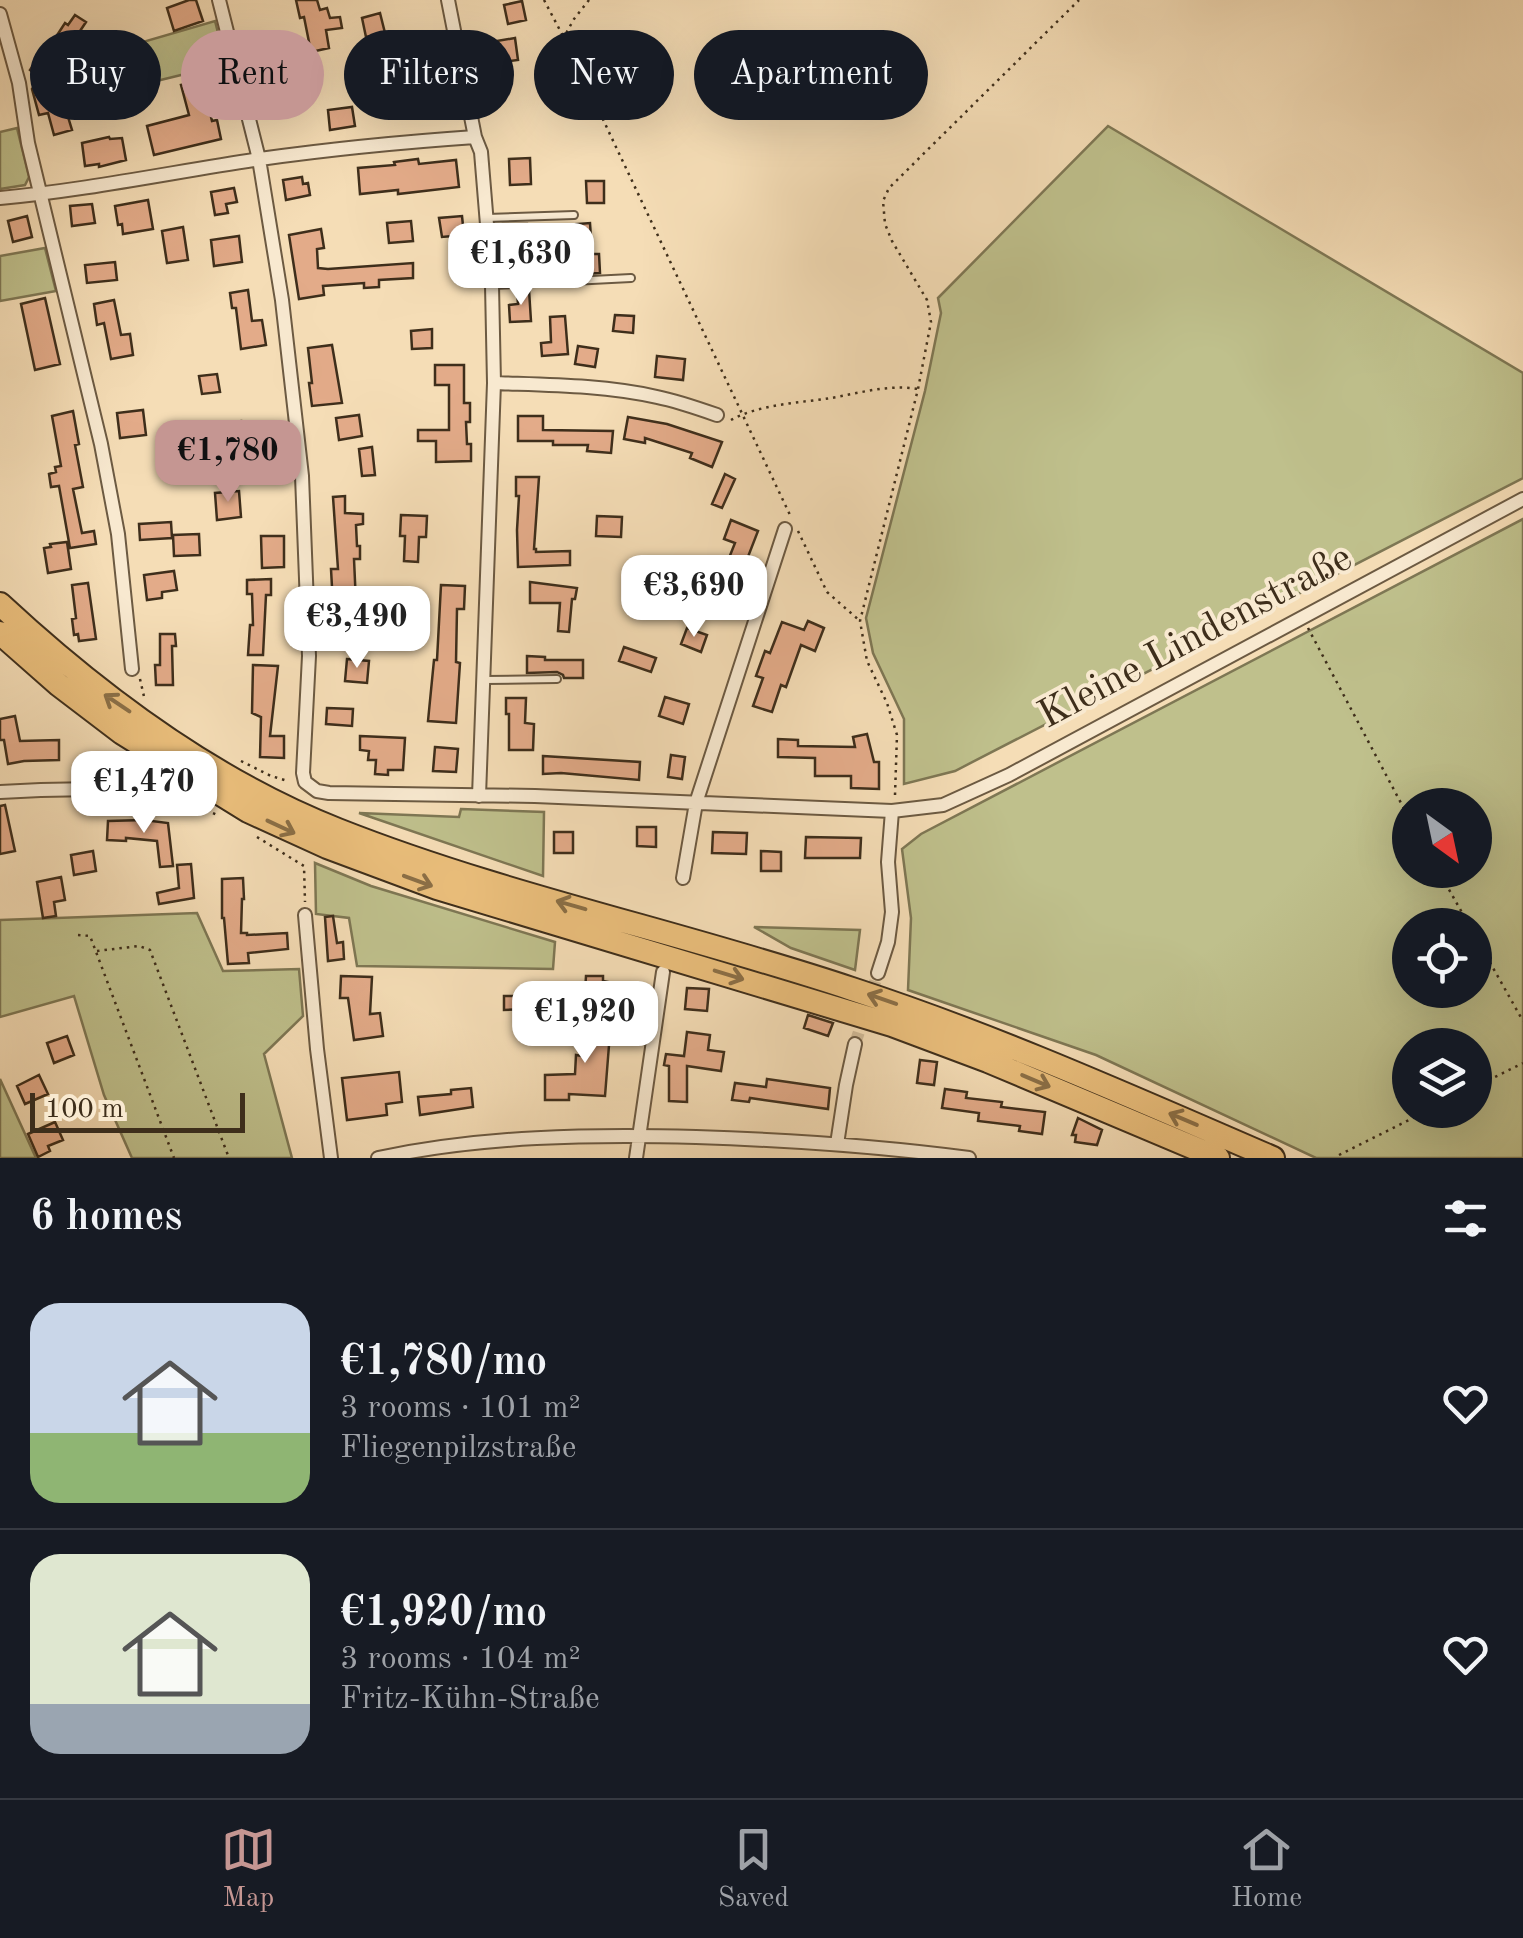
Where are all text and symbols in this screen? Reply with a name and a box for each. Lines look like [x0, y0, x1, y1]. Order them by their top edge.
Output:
chip: Buy [30, 30, 161, 120]
chip: Rent [181, 30, 324, 120]
chip: Filters [344, 30, 514, 120]
chip: New [534, 30, 674, 120]
chip: Apartment [694, 30, 928, 120]
pin: €1,630 [440, 223, 602, 308]
text: €1,630 [470, 239, 572, 271]
pin: €1,780 [147, 420, 309, 505]
text: €1,780 [177, 436, 279, 468]
street label: Kleine Lindenstraße [1033, 539, 1359, 737]
pin: €3,690 [613, 555, 775, 640]
text: €3,690 [643, 571, 745, 603]
pin: €3,490 [276, 586, 438, 671]
text: €3,490 [306, 602, 408, 634]
one-way arrow [103, 692, 132, 713]
pin: €1,470 [63, 751, 225, 836]
text: €1,470 [93, 767, 195, 799]
north arrow [1392, 788, 1492, 888]
map controls [1392, 788, 1492, 1128]
one-way arrow [265, 819, 296, 837]
one-way arrow [402, 873, 433, 891]
one-way arrow [555, 895, 587, 913]
button: locate [1392, 908, 1492, 1008]
one-way arrow [713, 967, 745, 985]
pin: €1,920 [504, 981, 666, 1066]
one-way arrow [867, 989, 898, 1007]
text: €1,920 [534, 997, 636, 1029]
button: layers [1392, 1028, 1492, 1128]
one-way arrow [1020, 1074, 1051, 1092]
scale bar [30, 1088, 245, 1132]
text: 100 m [45, 1096, 124, 1124]
one-way arrow [1168, 1109, 1199, 1127]
icon: filters [1438, 1191, 1493, 1246]
text: 6 homes [30, 1197, 182, 1239]
text: €1,780/mo [340, 1342, 547, 1384]
icon: home [110, 1343, 230, 1463]
icon: heart [1438, 1376, 1493, 1431]
text: 3 rooms · 101 m² [340, 1393, 581, 1425]
text: Fliegenpilzstraße [340, 1433, 576, 1465]
text: €1,920/mo [340, 1593, 547, 1635]
icon: home [110, 1594, 230, 1714]
icon: heart [1438, 1627, 1493, 1682]
text: 3 rooms · 104 m² [340, 1644, 581, 1676]
text: Fritz-Kühn-Straße [340, 1684, 600, 1716]
tab: Map [221, 1822, 276, 1917]
tab: Saved [718, 1822, 789, 1917]
tab: Home [1231, 1822, 1302, 1917]

